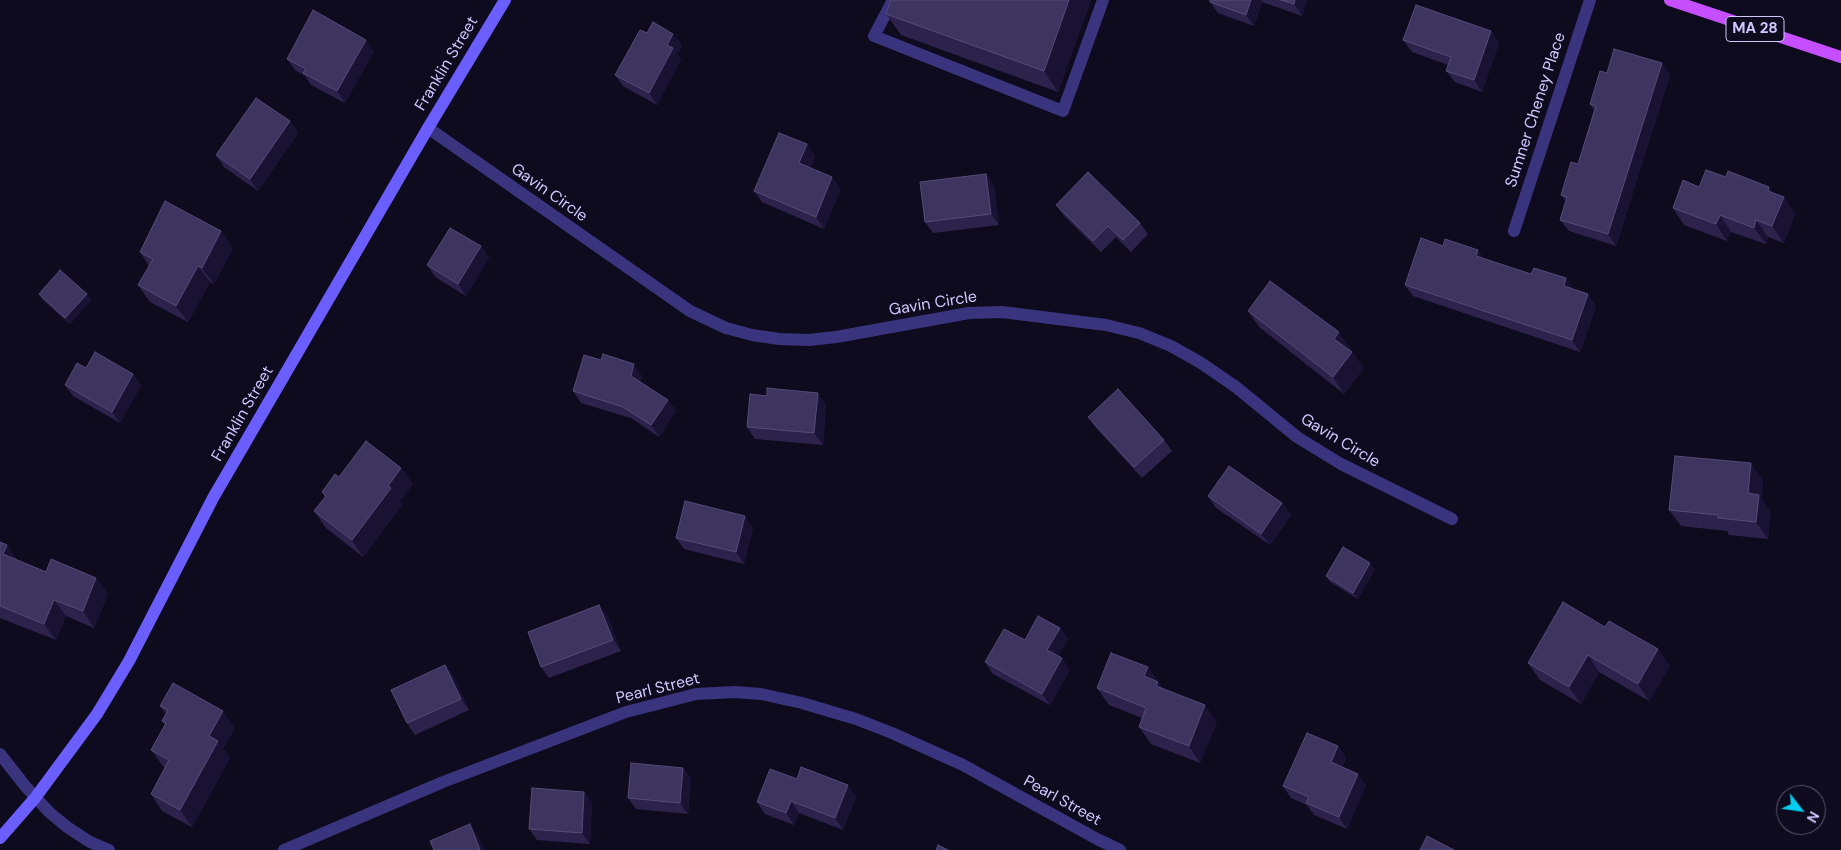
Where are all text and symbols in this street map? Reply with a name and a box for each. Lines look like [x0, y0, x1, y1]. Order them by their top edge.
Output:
street label: Franklin Street [411, 13, 483, 115]
road number: MA 28 [1726, 16, 1784, 42]
street label: Sumner Cheney Place [1502, 30, 1570, 190]
street label: Gavin Circle [507, 160, 591, 226]
street label: Gavin Circle [888, 288, 978, 320]
street label: Franklin Street [208, 363, 278, 465]
street label: Gavin Circle [1297, 410, 1383, 472]
street label: Pearl Street [614, 669, 702, 709]
street label: Pearl Street [1020, 772, 1104, 830]
north arrow [1776, 785, 1826, 835]
text: N [1803, 808, 1823, 826]

